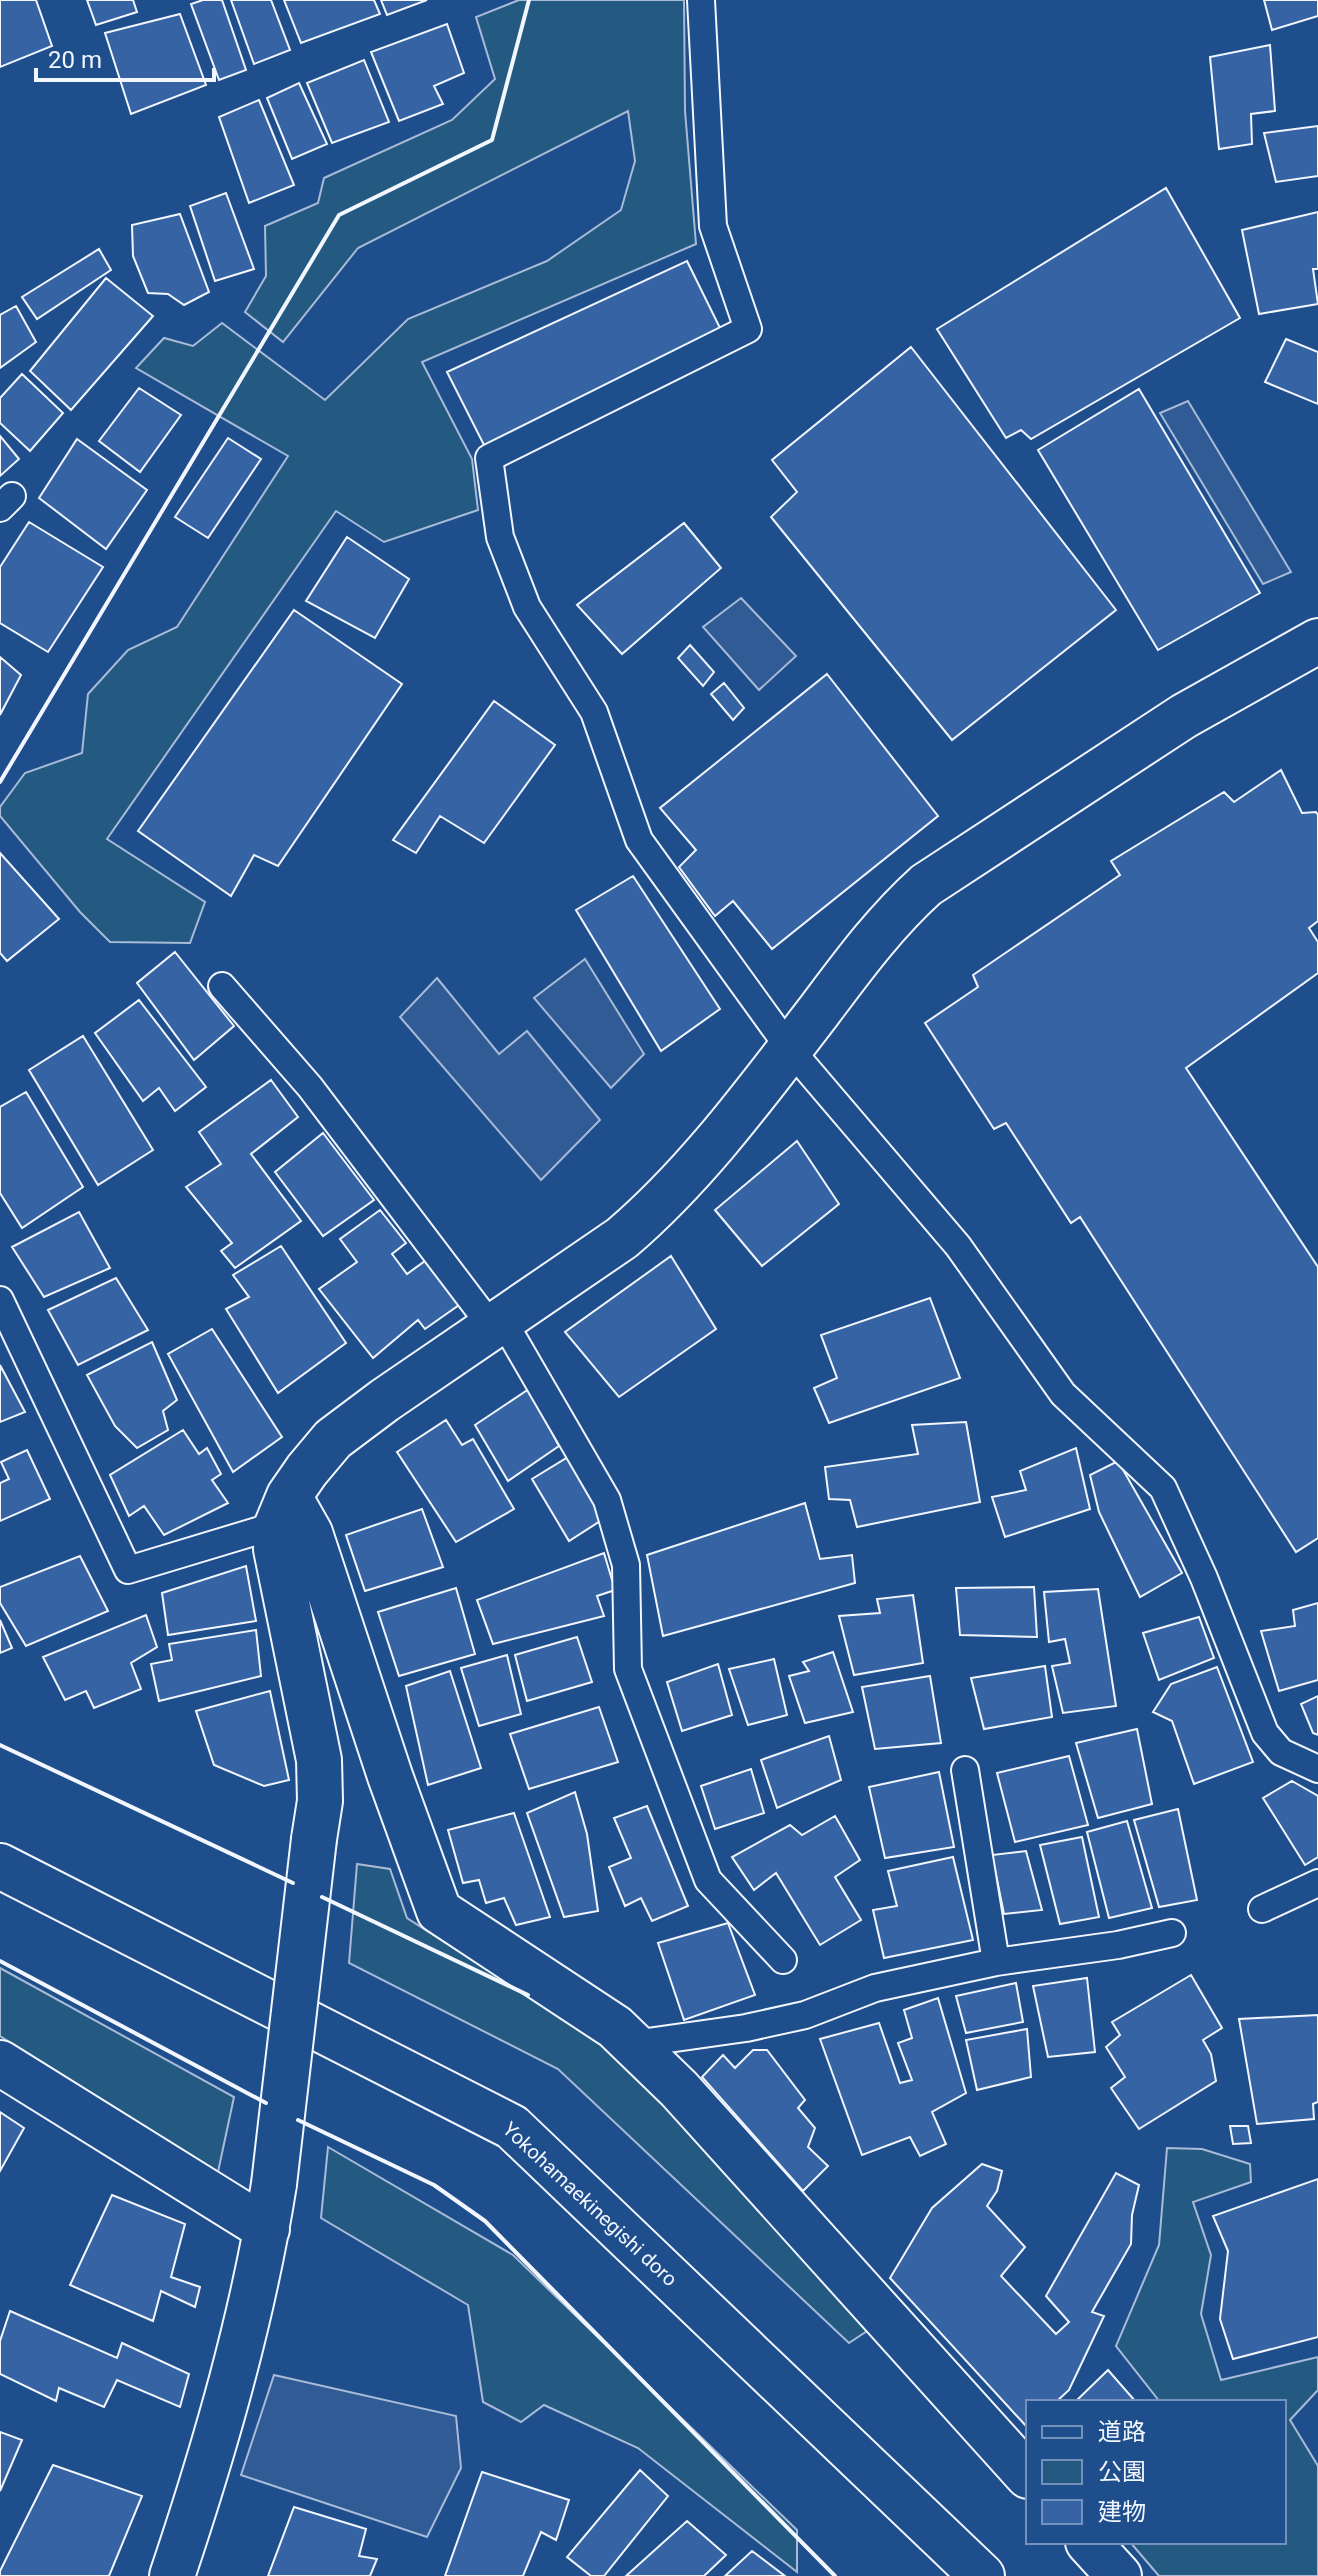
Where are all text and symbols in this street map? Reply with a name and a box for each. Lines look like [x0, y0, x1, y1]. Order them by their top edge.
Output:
scale bar [36, 32, 214, 82]
text: 20 m [48, 46, 102, 74]
street label: Yokohamaekinegishi doro [498, 2117, 682, 2291]
legend [1026, 2400, 1286, 2544]
text: 道路 [1098, 2418, 1146, 2446]
text: 公園 [1098, 2458, 1146, 2486]
text: 建物 [1098, 2498, 1146, 2526]

